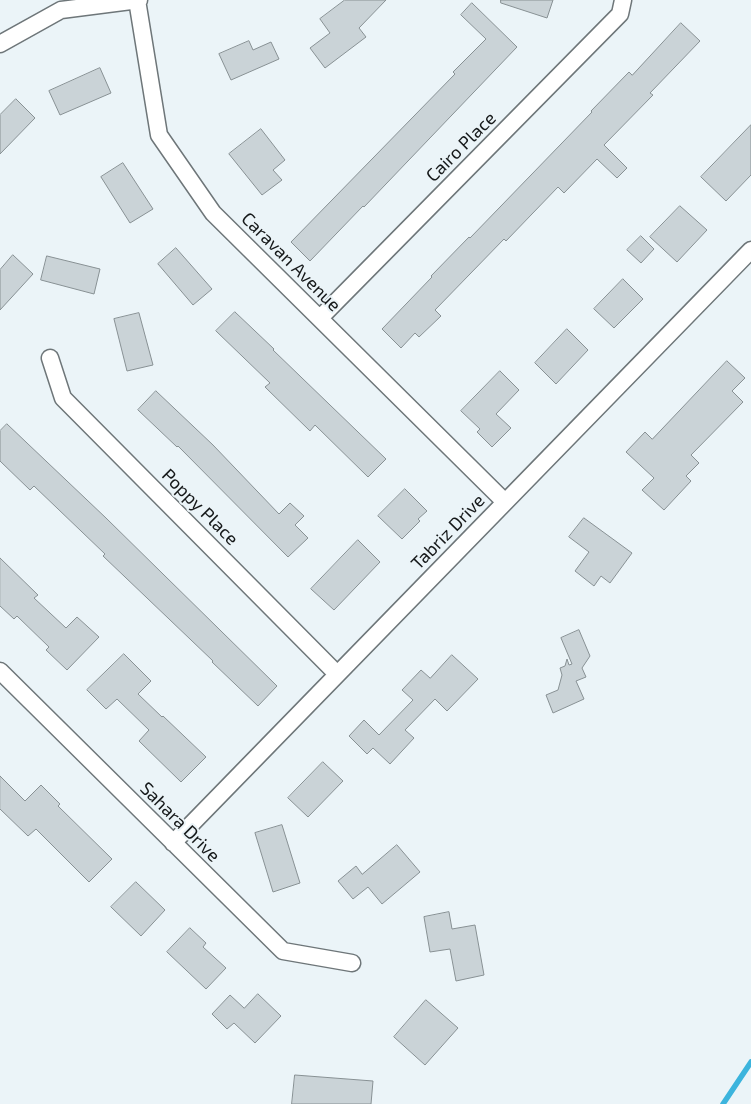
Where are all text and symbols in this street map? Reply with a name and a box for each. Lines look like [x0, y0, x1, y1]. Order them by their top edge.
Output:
street label: Cairo Place [422, 108, 500, 186]
street label: Caravan Avenue [237, 208, 345, 316]
street label: Poppy Place [157, 464, 243, 550]
street label: Tabriz Drive [407, 490, 489, 574]
street label: Sahara Drive [136, 778, 224, 866]

